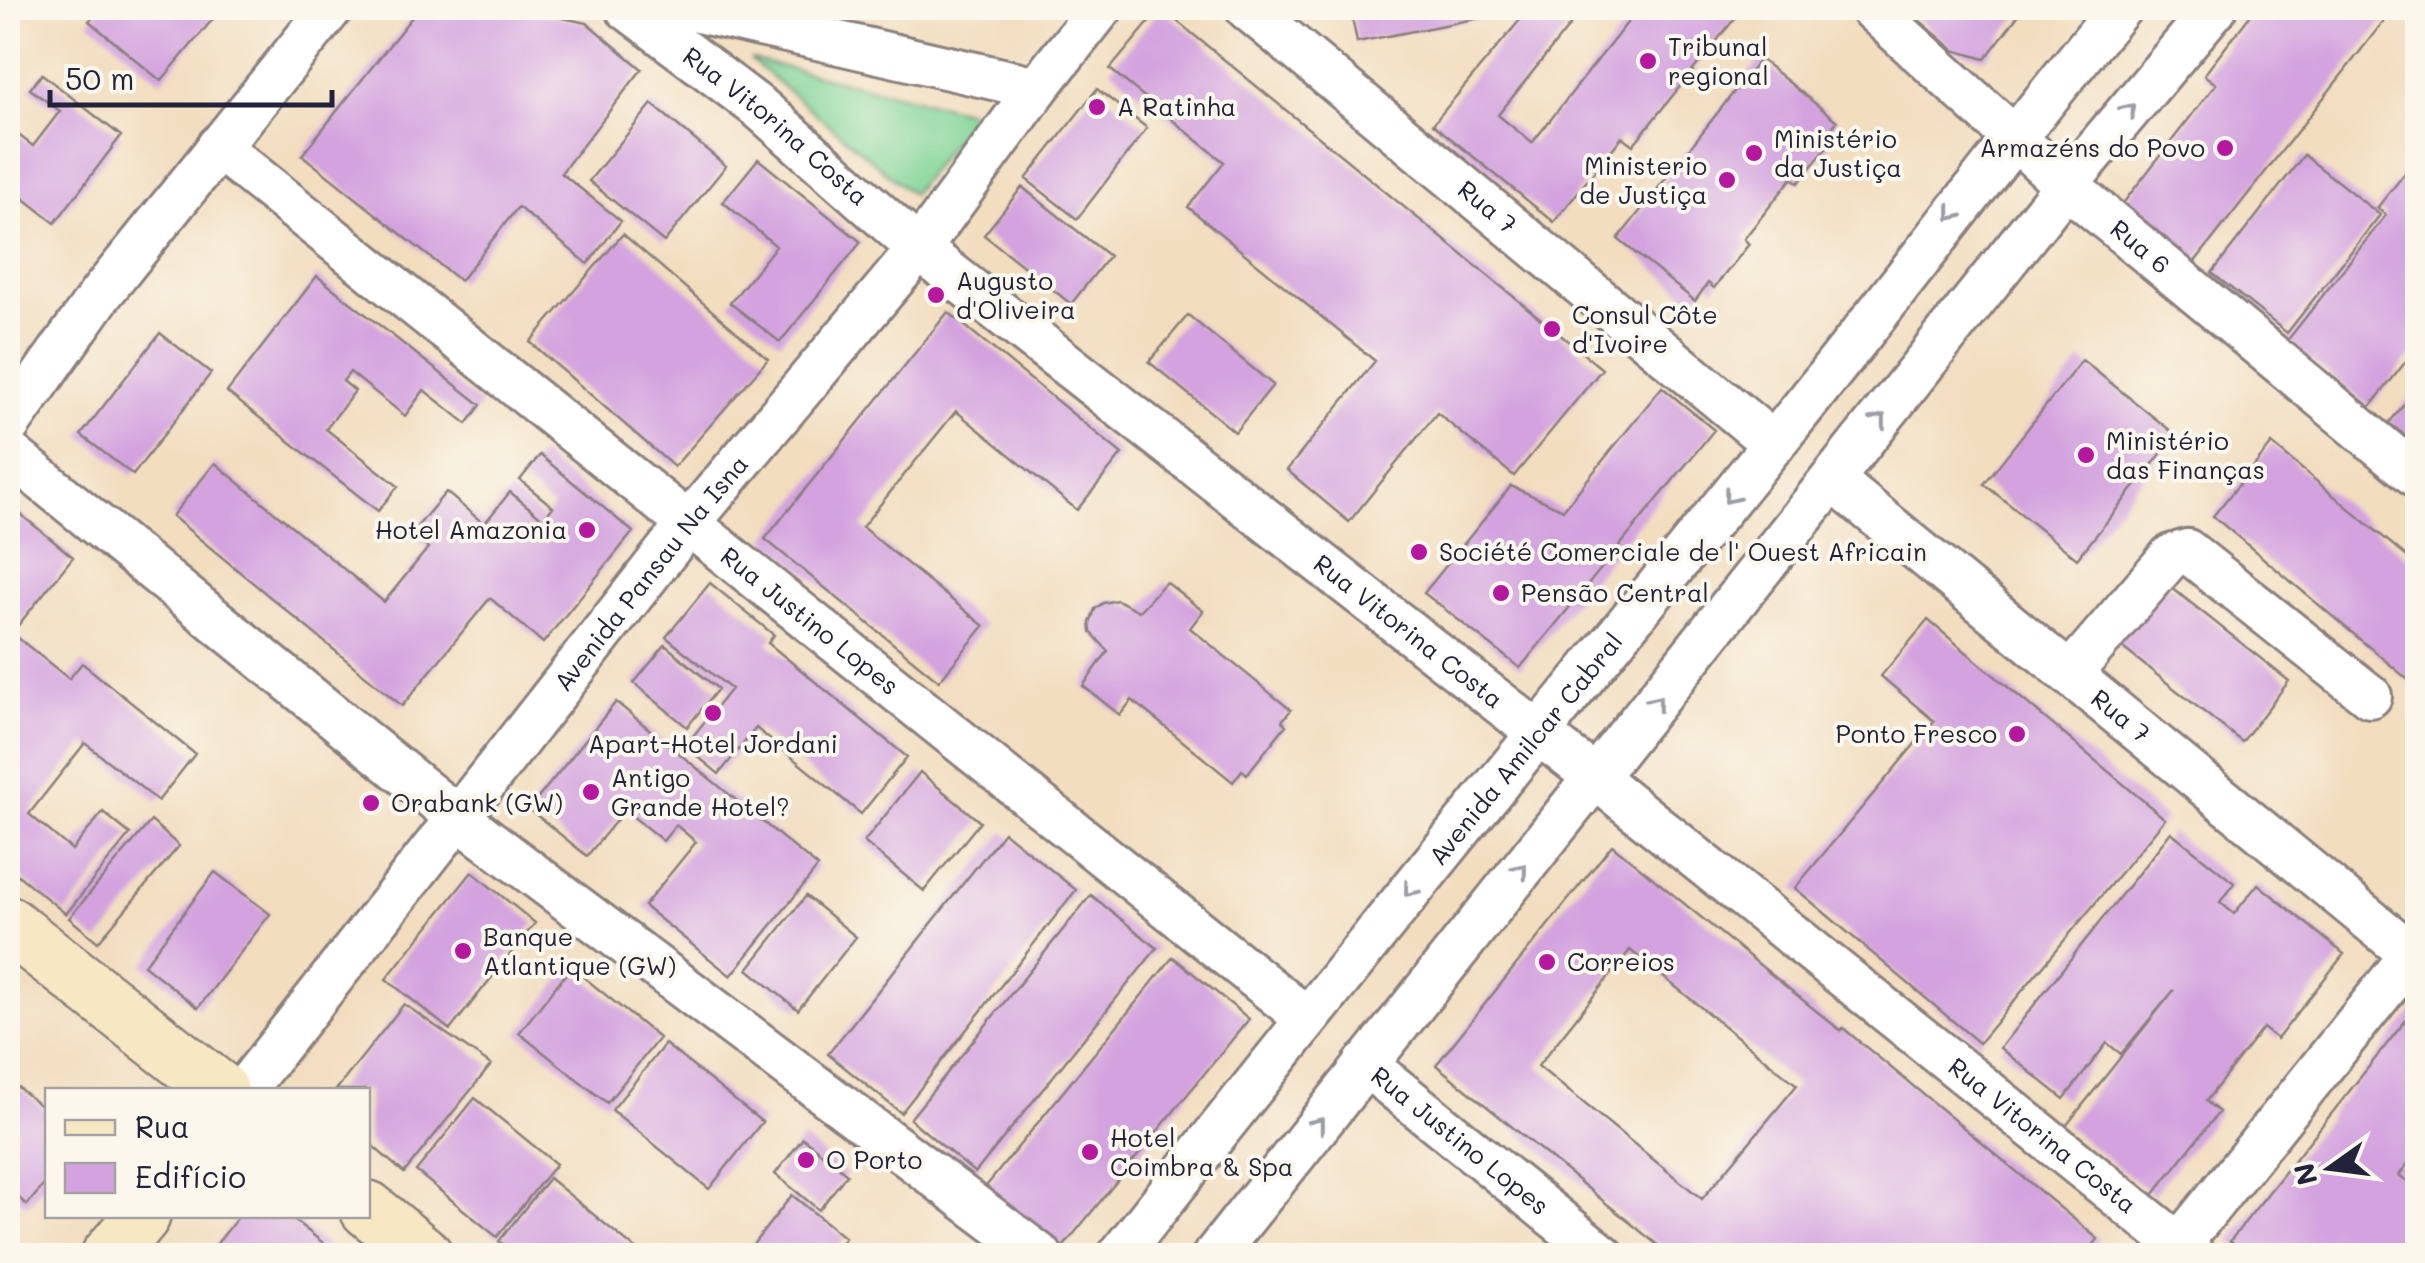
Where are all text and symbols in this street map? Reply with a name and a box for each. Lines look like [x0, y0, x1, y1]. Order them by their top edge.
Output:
place label: Tribunal regional [1668, 30, 1769, 91]
street label: Rua Vitorina Costa [677, 39, 876, 212]
scale bar [50, 45, 332, 107]
marker: Tribunal regional [1637, 50, 1659, 72]
text: 50 m [65, 58, 135, 98]
place label: A Ratinha [1117, 90, 1236, 122]
marker: A Ratinha [1086, 96, 1108, 118]
one-way arrow [2117, 103, 2135, 121]
place label: Ministério da Justiça [1774, 122, 1902, 183]
place label: Armazéns do Povo [1979, 131, 2205, 163]
marker: Armazéns do Povo [2214, 137, 2236, 159]
marker: Ministério da Justiça [1743, 142, 1765, 164]
place label: Ministerio de Justiça [1579, 149, 1707, 210]
marker: Ministerio de Justiça [1716, 169, 1738, 191]
street label: Rua 7 [1452, 172, 1524, 240]
one-way arrow [1947, 203, 1965, 221]
street label: Rua 6 [2104, 212, 2178, 280]
place label: Augusto d'Oliveira [956, 264, 1076, 325]
marker: Augusto d'Oliveira [925, 284, 947, 306]
place label: Consul Côte d'Ivoire [1572, 298, 1718, 359]
marker: Consul Côte d'Ivoire [1541, 318, 1563, 340]
one-way arrow [1868, 413, 1886, 431]
place label: Ministério das Finanças [2106, 424, 2265, 485]
marker: Ministério das Finanças [2075, 444, 2097, 466]
street label: Avenida Pansau Na Isna [546, 448, 754, 697]
one-way arrow [1724, 485, 1742, 503]
place label: Hotel Amazonia [375, 513, 567, 545]
marker: Hotel Amazonia [576, 519, 598, 541]
place label: Société Comerciale de l' Ouest Africain [1439, 535, 1927, 567]
street label: Rua Justino Lopes [715, 539, 906, 701]
marker: Société Comerciale de l' Ouest Africain [1408, 541, 1430, 563]
street label: Rua Vitorina Costa [1308, 547, 1510, 715]
place label: Pensão Central [1521, 576, 1709, 608]
marker: Pensão Central [1490, 582, 1512, 604]
street label: Avenida Amilcar Cabral [1421, 626, 1629, 871]
street label: Rua 7 [2085, 681, 2157, 749]
one-way arrow [1644, 695, 1662, 713]
marker: Apart-Hotel Jordani [702, 702, 724, 724]
place label: Ponto Fresco [1836, 717, 1997, 749]
marker: Ponto Fresco [2006, 723, 2028, 745]
place label: Apart-Hotel Jordani [588, 727, 838, 759]
place label: Antigo Grande Hotel? [611, 761, 789, 822]
marker: Antigo Grande Hotel? [580, 781, 602, 803]
place label: Orabank (GW) [391, 786, 563, 818]
marker: Orabank (GW) [360, 792, 382, 814]
one-way arrow [1509, 864, 1527, 882]
one-way arrow [1404, 879, 1422, 897]
place label: Banque Atlantique (GW) [483, 920, 676, 981]
marker: Banque Atlantique (GW) [452, 940, 474, 962]
place label: Correios [1567, 945, 1675, 977]
marker: Correios [1536, 951, 1558, 973]
street label: Rua Vitorina Costa [1943, 1050, 2144, 1220]
street label: Rua Justino Lopes [1365, 1059, 1556, 1221]
legend [45, 1088, 370, 1218]
text: Rua [135, 1106, 189, 1146]
one-way arrow [1306, 1117, 1324, 1135]
north arrow [2280, 1118, 2380, 1218]
place label: Hotel Coimbra & Spa [1110, 1121, 1293, 1182]
marker: Hotel Coimbra & Spa [1079, 1141, 1101, 1163]
place label: O Porto [826, 1143, 922, 1175]
marker: O Porto [795, 1149, 817, 1171]
text: Edifício [135, 1156, 246, 1196]
text: N [2285, 1160, 2325, 1189]

